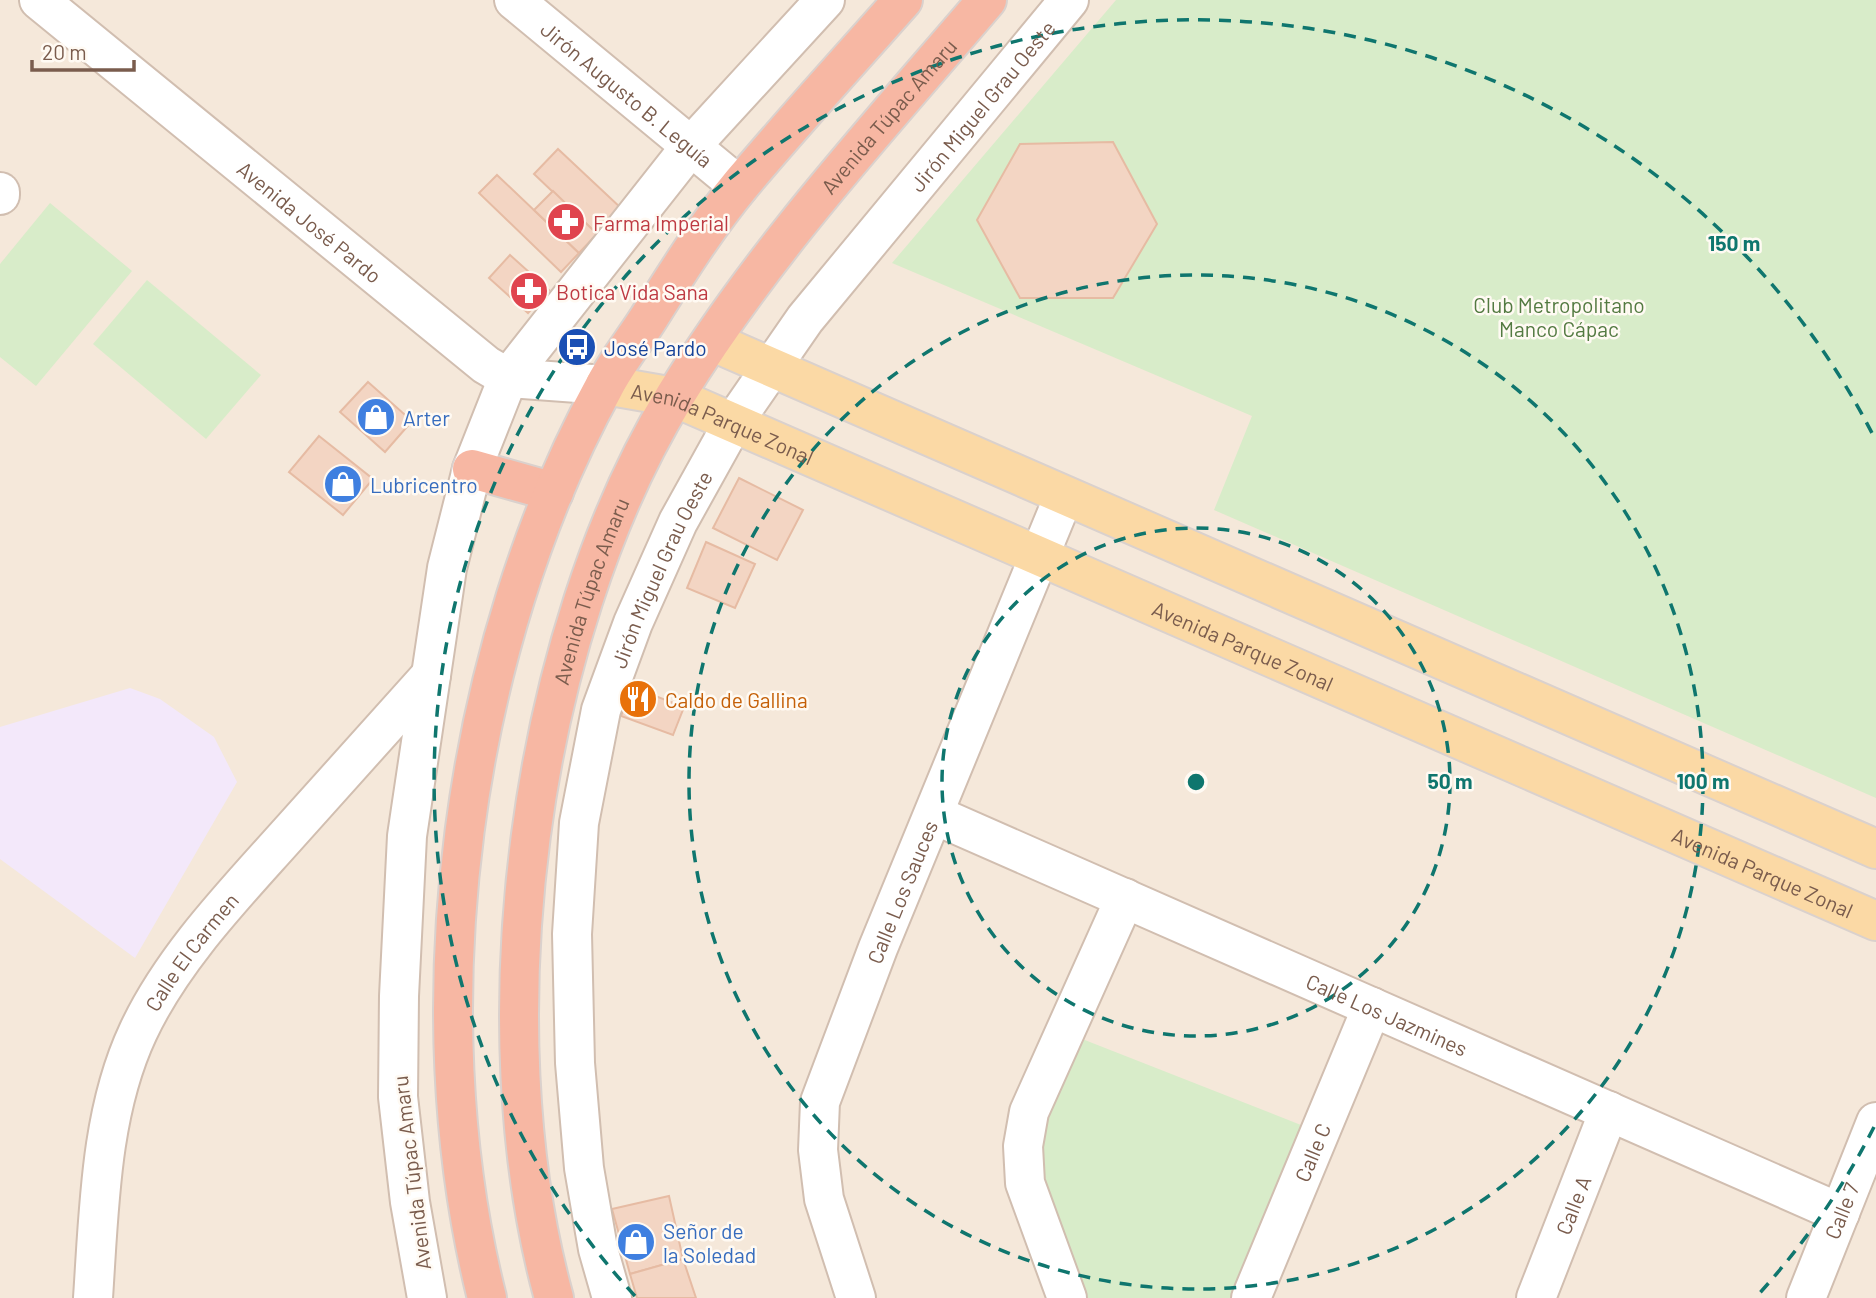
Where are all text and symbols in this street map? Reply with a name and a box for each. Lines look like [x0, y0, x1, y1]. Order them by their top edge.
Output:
street label: Jirón Augusto B. Leguía [536, 15, 718, 172]
street label: Jirón Miguel Grau Oeste [904, 15, 1060, 196]
scale bar [32, 28, 133, 72]
street label: Avenida Túpac Amaru [815, 33, 961, 198]
text: 20 m [42, 39, 87, 64]
street label: Avenida José Pardo [233, 155, 387, 288]
pharmacy icon: Farma Imperial [545, 201, 587, 243]
place label: Farma Imperial [593, 210, 729, 235]
text: 150 m [1708, 230, 1760, 255]
pharmacy icon: Botica Vida Sana [508, 270, 550, 312]
place label: Botica Vida Sana [556, 279, 708, 304]
park label: Club Metropolitano Manco Cápac [1473, 292, 1645, 341]
bus stop icon: José Pardo [556, 326, 598, 368]
place label: José Pardo [604, 335, 707, 360]
street label: Avenida Parque Zonal [629, 377, 818, 469]
shop icon: Arter [355, 396, 397, 438]
place label: Arter [403, 405, 450, 430]
shop icon: Lubricentro [322, 463, 364, 505]
street label: Jirón Miguel Grau Oeste [605, 466, 717, 671]
place label: Lubricentro [370, 472, 478, 497]
street label: Avenida Túpac Amaru [547, 494, 633, 687]
street label: Avenida Parque Zonal [1149, 595, 1337, 696]
restaurant icon: Caldo de Gallina [617, 678, 659, 720]
place label: Caldo de Gallina [665, 687, 808, 712]
text: 50 m [1427, 768, 1473, 793]
text: 100 m [1676, 768, 1730, 793]
centre of rings [1184, 770, 1208, 794]
street label: Calle Los Sauces [861, 816, 942, 967]
street label: Avenida Parque Zonal [1669, 821, 1857, 922]
street label: Calle El Carmen [139, 887, 243, 1015]
street label: Calle Los Jazmines [1303, 968, 1472, 1060]
street label: Avenida Túpac Amaru [387, 1074, 435, 1272]
street label: Calle C [1288, 1119, 1335, 1185]
street label: Calle A [1550, 1172, 1595, 1238]
street label: Calle 7 [1818, 1179, 1863, 1242]
place label: Señor de la Soledad [663, 1218, 756, 1267]
shop icon: Señor de la Soledad [615, 1221, 657, 1263]

